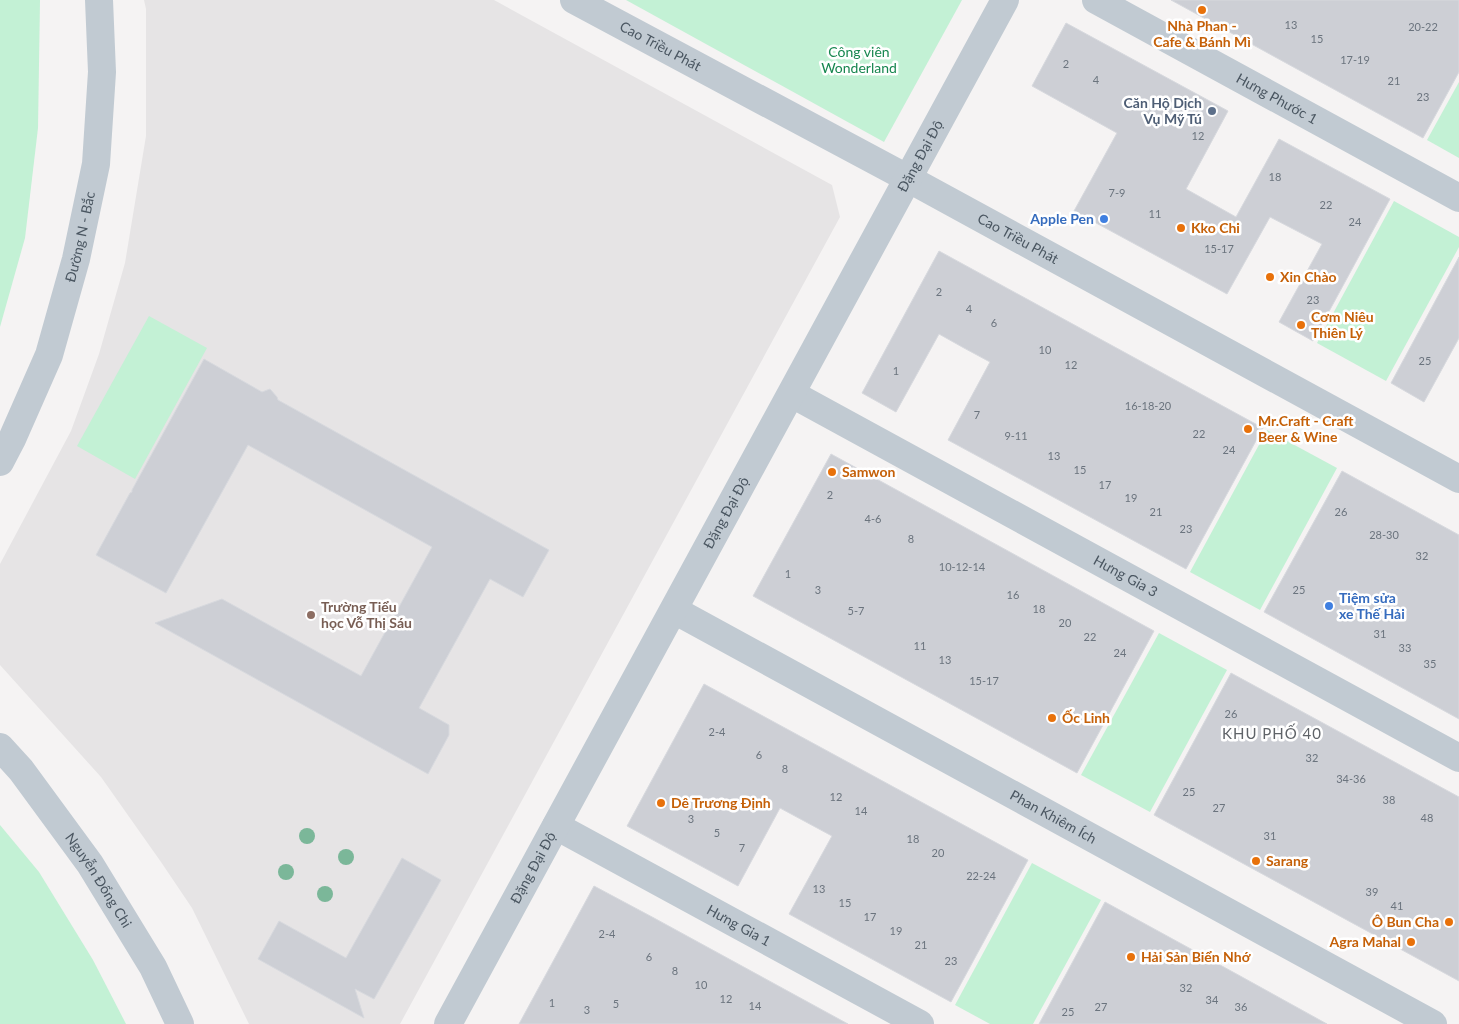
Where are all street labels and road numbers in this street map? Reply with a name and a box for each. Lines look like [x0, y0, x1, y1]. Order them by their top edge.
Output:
street label: Cao Triều Phát [617, 17, 704, 74]
street label: Hưng Phước 1 [1233, 69, 1321, 127]
street label: Đặng Đại Độ [893, 117, 946, 195]
street label: Đường N - Bắc [61, 190, 98, 284]
street label: Cao Triều Phát [975, 209, 1062, 267]
street label: Đặng Đại Độ [699, 474, 752, 551]
street label: Hưng Gia 3 [1091, 551, 1161, 600]
street label: Phan Khiêm Ích [1007, 786, 1100, 847]
street label: Đặng Đại Độ [506, 828, 559, 906]
street label: Nguyễn Đổng Chi [62, 829, 136, 930]
street label: Hưng Gia 1 [704, 901, 774, 949]

